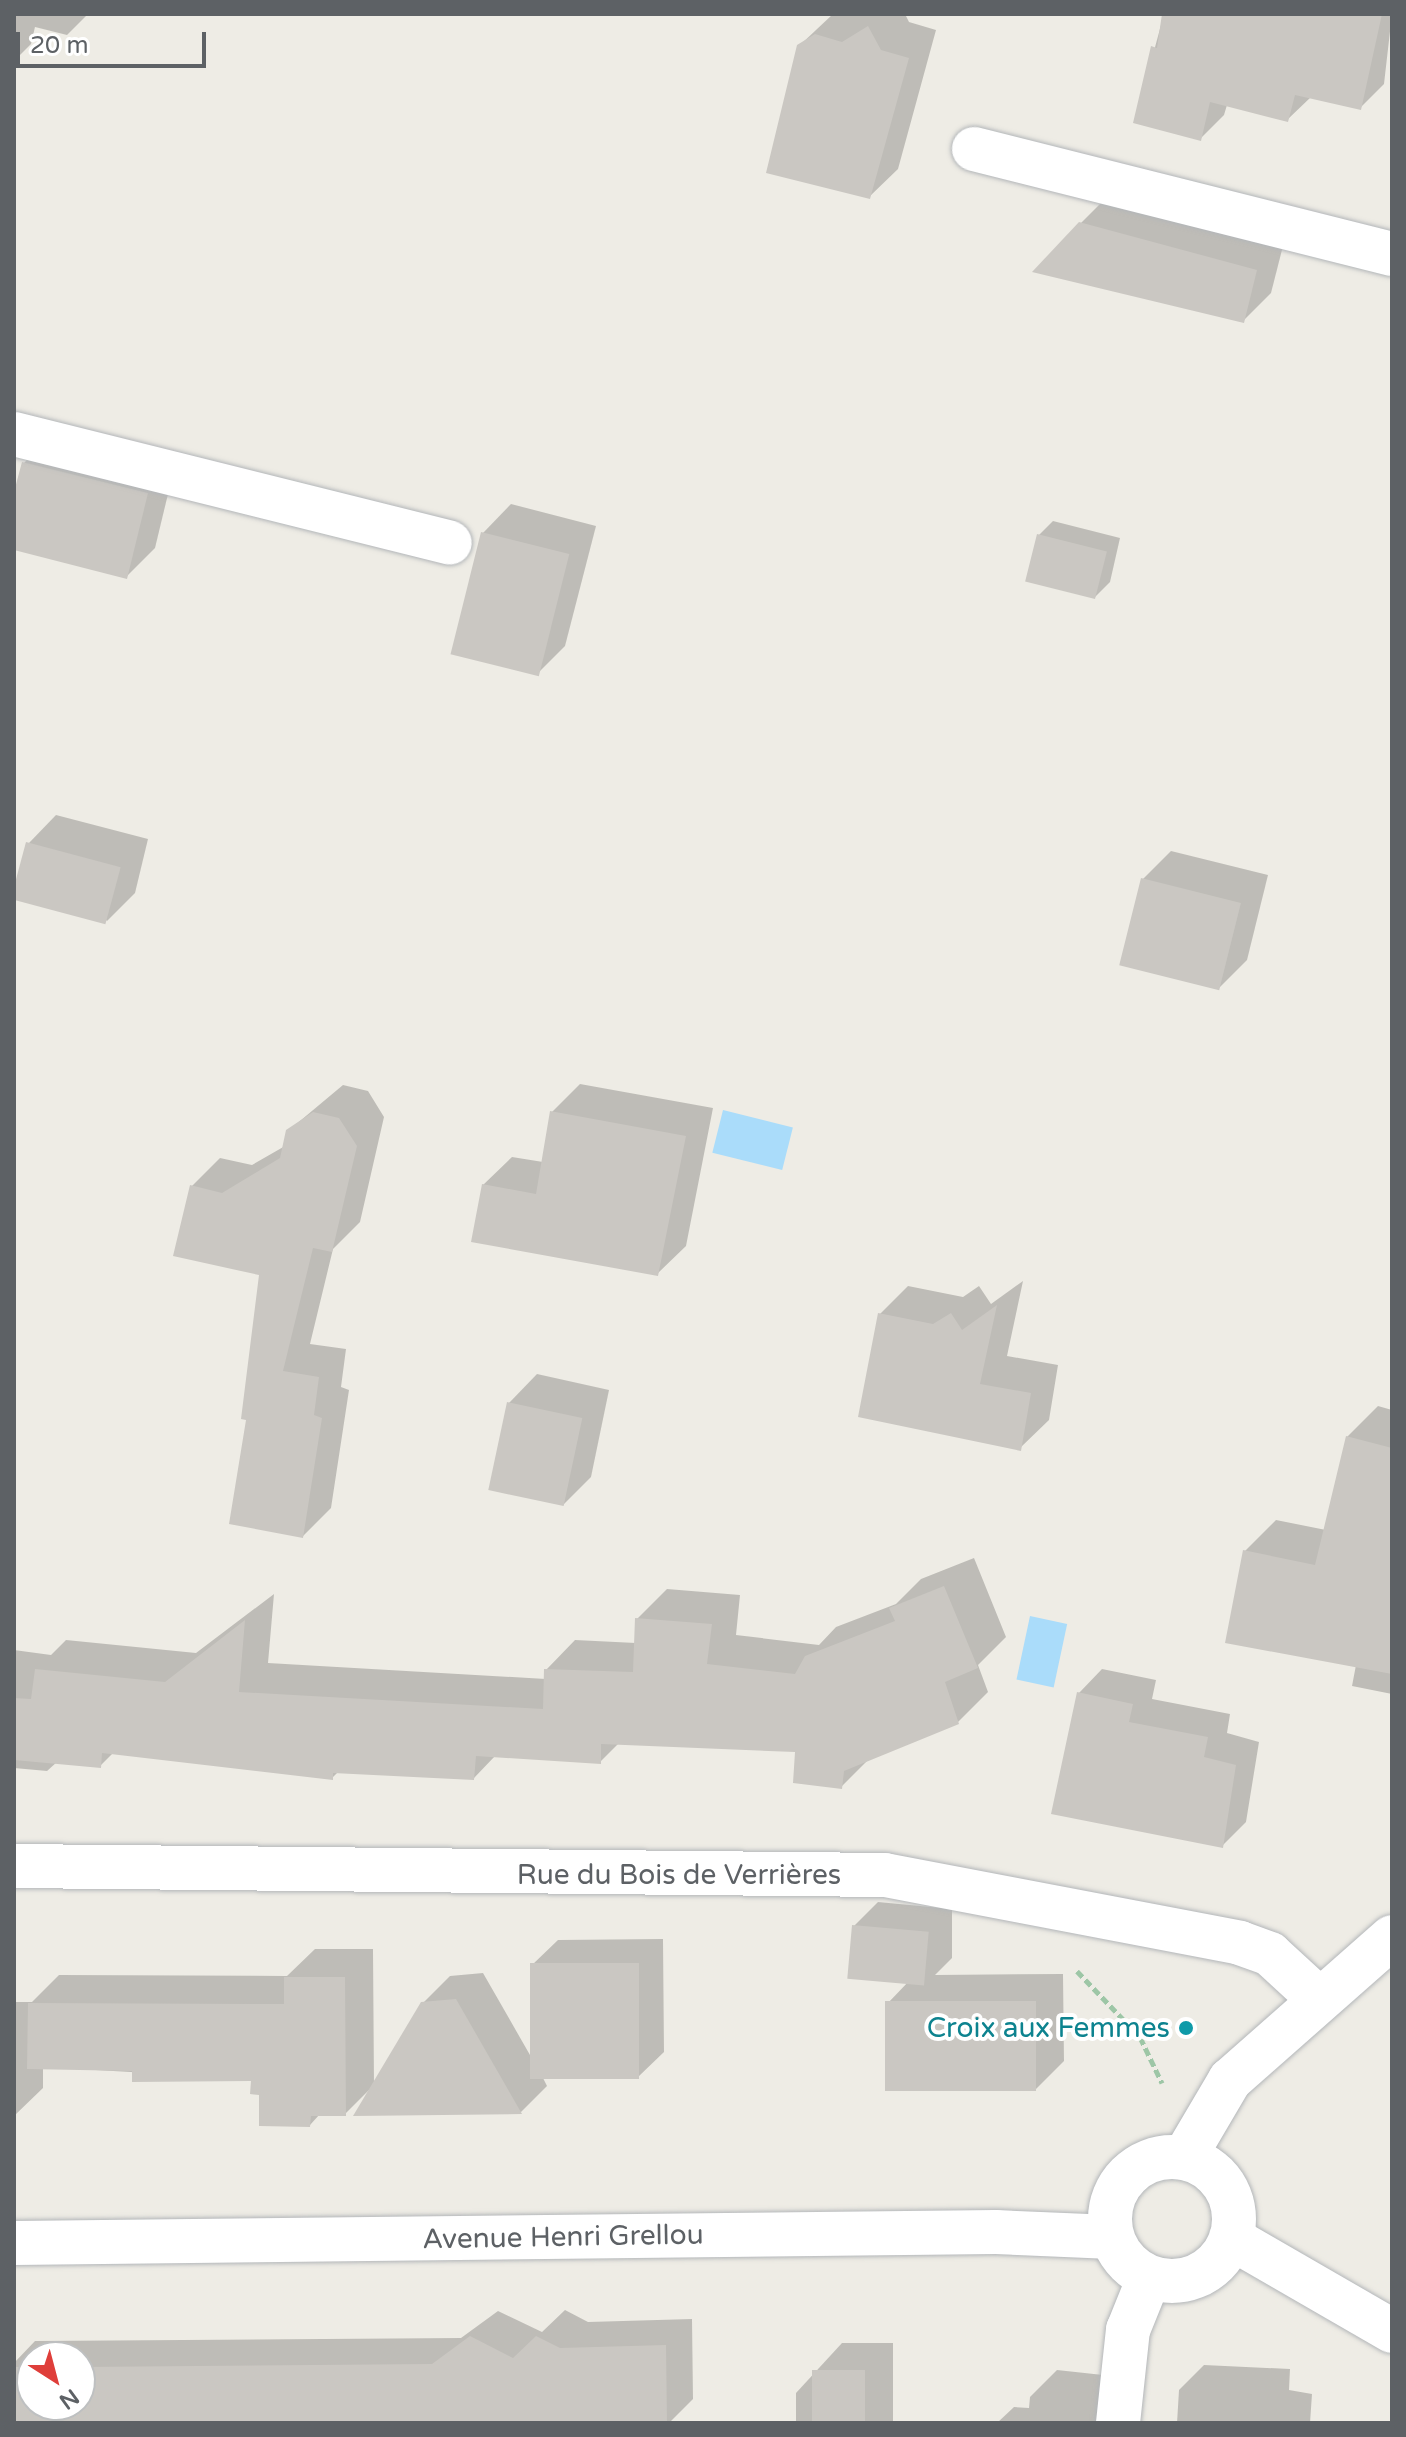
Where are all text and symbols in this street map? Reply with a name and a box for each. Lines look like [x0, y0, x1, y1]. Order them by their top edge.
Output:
scale bar [20, 16, 210, 66]
text: 20 m [30, 31, 88, 60]
street label: Rue du Bois de Verrières [517, 1858, 841, 1892]
place label: Croix aux Femmes [927, 2011, 1170, 2045]
marker: Croix aux Femmes [1177, 2019, 1195, 2037]
street label: Avenue Henri Grellou [422, 2218, 704, 2256]
north arrow [16, 2341, 96, 2421]
text: N [54, 2383, 84, 2415]

